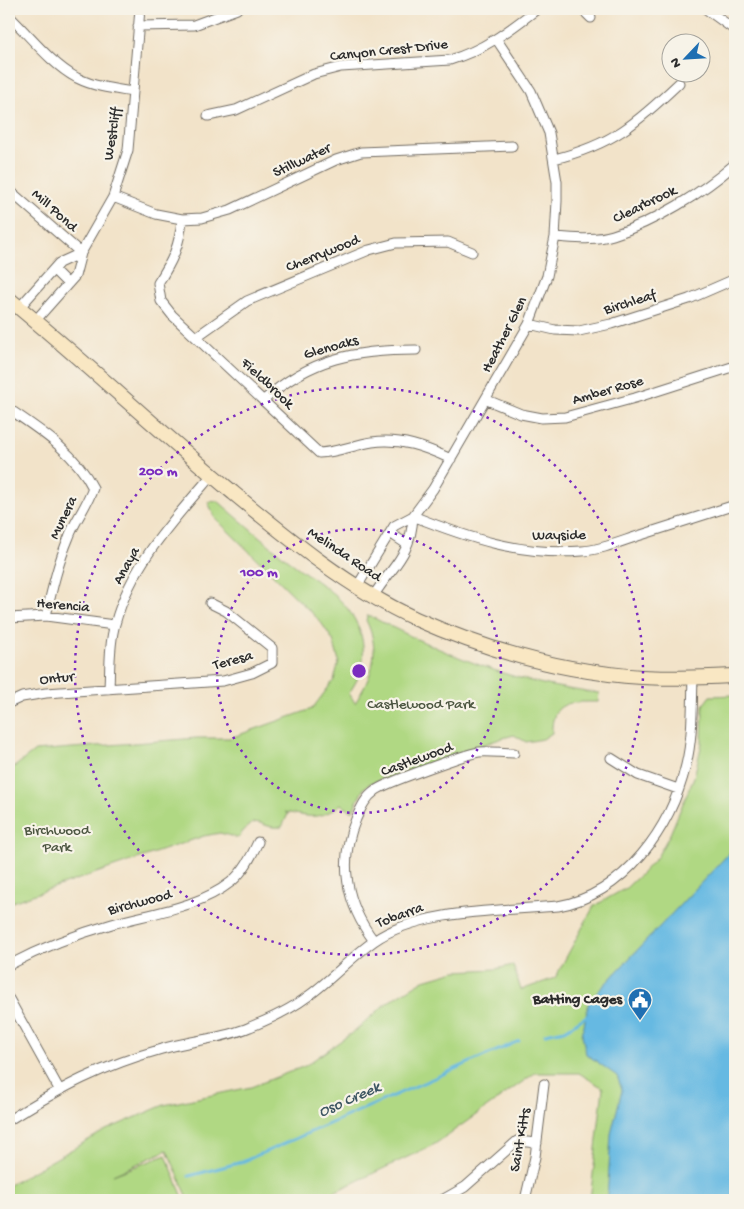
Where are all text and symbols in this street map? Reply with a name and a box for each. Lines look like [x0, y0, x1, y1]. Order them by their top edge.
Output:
north arrow [662, 32, 712, 82]
street label: Canyon Crest Drive [329, 36, 449, 66]
text: N [667, 55, 686, 70]
street label: Westcliff [100, 105, 126, 162]
street label: Stillwater [270, 139, 335, 182]
street label: Clearbrook [610, 181, 681, 228]
street label: Mill Pond [27, 186, 82, 237]
street label: Cherrywood [284, 231, 364, 277]
street label: Birchleaf [601, 286, 659, 320]
street label: Heather Glen [478, 294, 532, 376]
street label: Glenoaks [302, 332, 361, 364]
street label: Fieldbrook [236, 354, 298, 414]
street label: Amber Rose [570, 372, 646, 410]
text: 200 m [139, 463, 178, 481]
street label: Munera [46, 493, 82, 543]
street label: Melinda Road [304, 524, 385, 587]
street label: Wayside [532, 527, 586, 545]
street label: Anaya [109, 544, 145, 588]
text: 100 m [239, 564, 278, 582]
street label: Herencia [36, 595, 91, 617]
street label: Teresa [210, 647, 255, 675]
centre of rings [350, 662, 368, 680]
street label: Ontur [39, 668, 77, 690]
park label: Castlewood Park [367, 696, 476, 714]
street label: Castlewood [379, 738, 457, 781]
park label: Birchwood Park [23, 822, 91, 857]
street label: Birchwood [105, 886, 175, 920]
street label: Tobarra [373, 899, 427, 933]
public building icon: Batting Cages [627, 987, 653, 1021]
place label: Batting Cages [532, 991, 623, 1009]
water label: Oso Creek [316, 1078, 386, 1123]
street label: Saint Kitts [507, 1106, 536, 1173]

